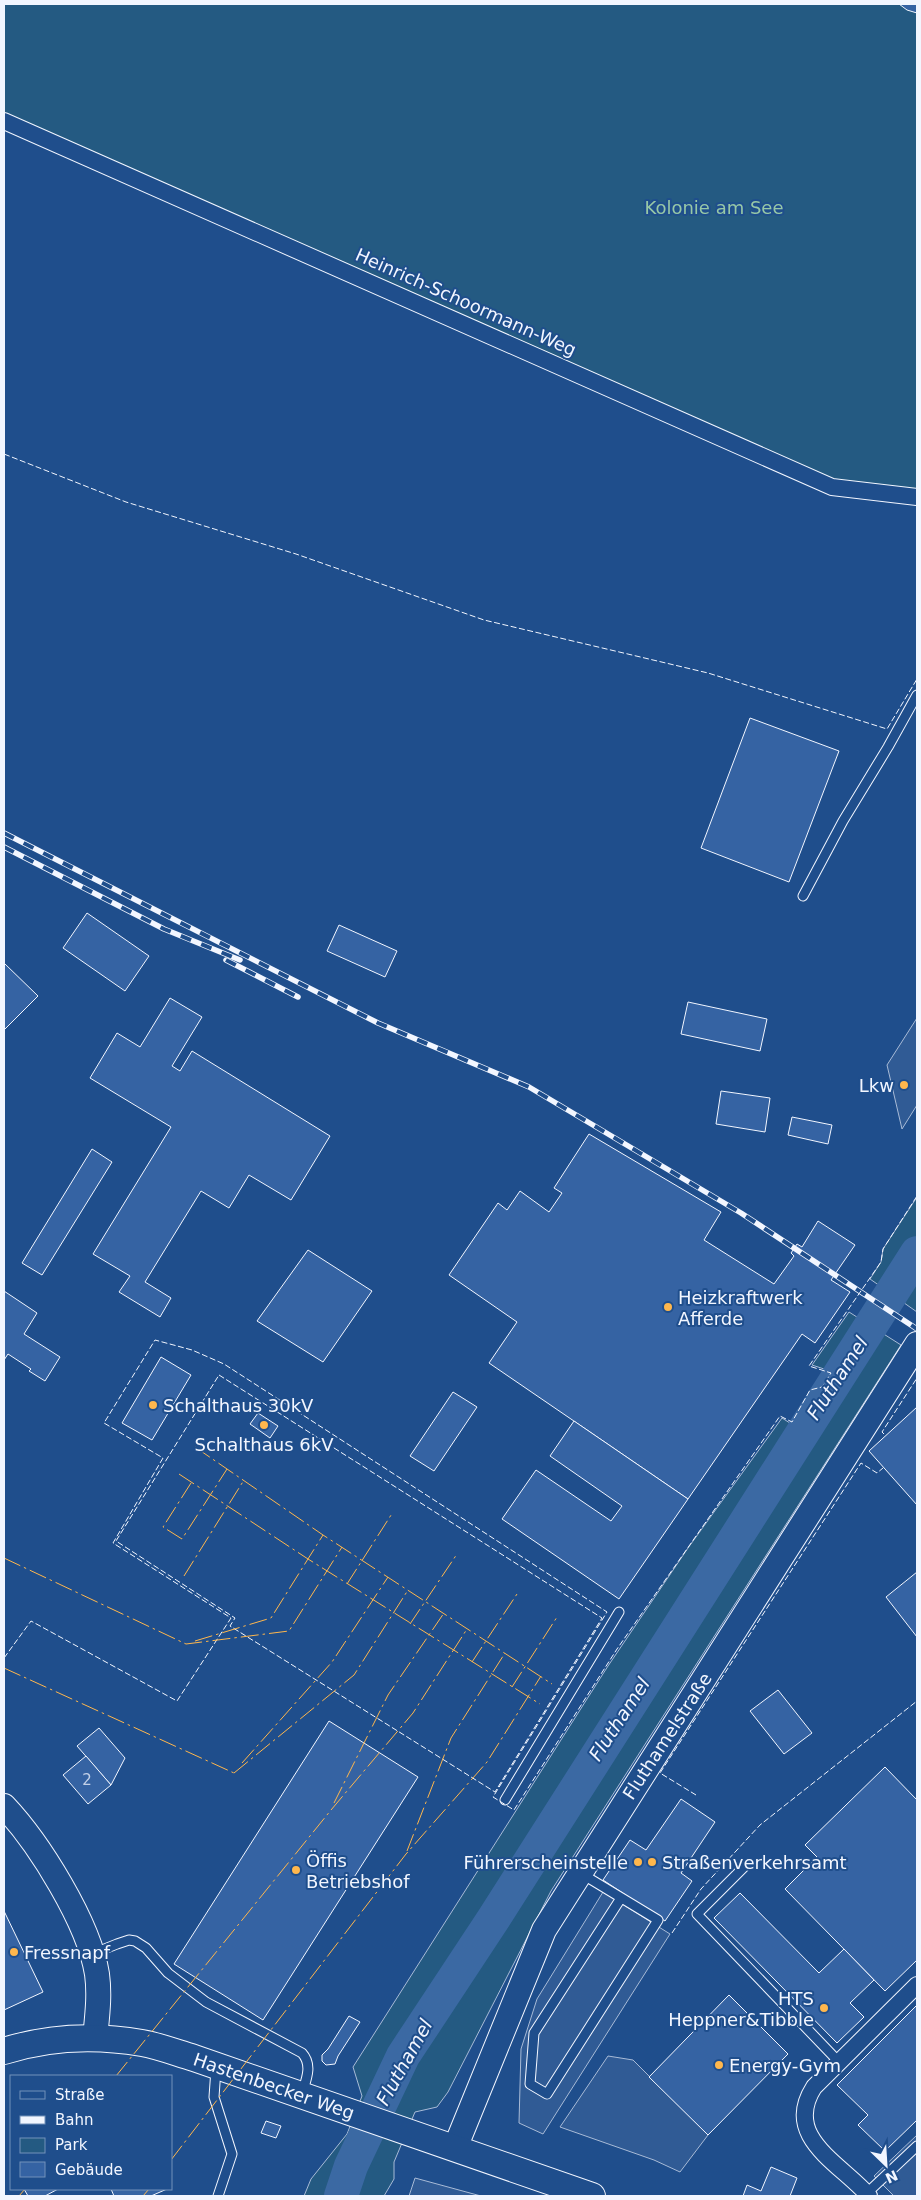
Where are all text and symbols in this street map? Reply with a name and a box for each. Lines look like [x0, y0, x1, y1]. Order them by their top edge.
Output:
park label: Kolonie am See [645, 197, 784, 218]
street label: Heinrich-Schoormann-Weg [352, 244, 580, 360]
place label: Lkw [859, 1075, 894, 1096]
marker: Lkw [898, 1079, 910, 1091]
place label: Heizkraftwerk Afferde [678, 1287, 803, 1329]
marker: Heizkraftwerk Afferde [662, 1301, 674, 1313]
water label: Fluthamel [802, 1332, 872, 1424]
place label: Schalthaus 30kV [163, 1395, 314, 1416]
marker: Schalthaus 30kV [147, 1399, 159, 1411]
marker: Schalthaus 6kV [258, 1419, 270, 1431]
place label: Schalthaus 6kV [195, 1434, 334, 1455]
street label: Fluthamelstraße [618, 1669, 716, 1803]
water label: Fluthamel [584, 1673, 654, 1765]
house number: 2 [82, 1771, 92, 1789]
place label: Öffis Betriebshof [306, 1850, 410, 1892]
place label: Führerscheinstelle [464, 1852, 628, 1873]
place label: Straßenverkehrsamt [662, 1852, 847, 1873]
marker: Führerscheinstelle [632, 1856, 644, 1868]
marker: Straßenverkehrsamt [646, 1856, 658, 1868]
marker: Öffis Betriebshof [290, 1864, 302, 1876]
place label: Fressnapf [24, 1942, 111, 1963]
marker: Fressnapf [8, 1946, 20, 1958]
place label: HTS Heppner&Tibble [668, 1988, 814, 2030]
marker: HTS Heppner&Tibble [818, 2002, 830, 2014]
water label: Fluthamel [371, 2015, 437, 2109]
street label: Hastenbecker Weg [191, 2049, 357, 2123]
place label: Energy-Gym [729, 2055, 841, 2076]
marker: Energy-Gym [713, 2059, 725, 2071]
legend [10, 2075, 172, 2190]
text: Straße [55, 2086, 104, 2104]
text: Bahn [55, 2111, 94, 2129]
text: Park [55, 2136, 88, 2154]
north arrow [861, 2140, 911, 2190]
text: Gebäude [55, 2161, 123, 2179]
text: N [883, 2167, 900, 2187]

